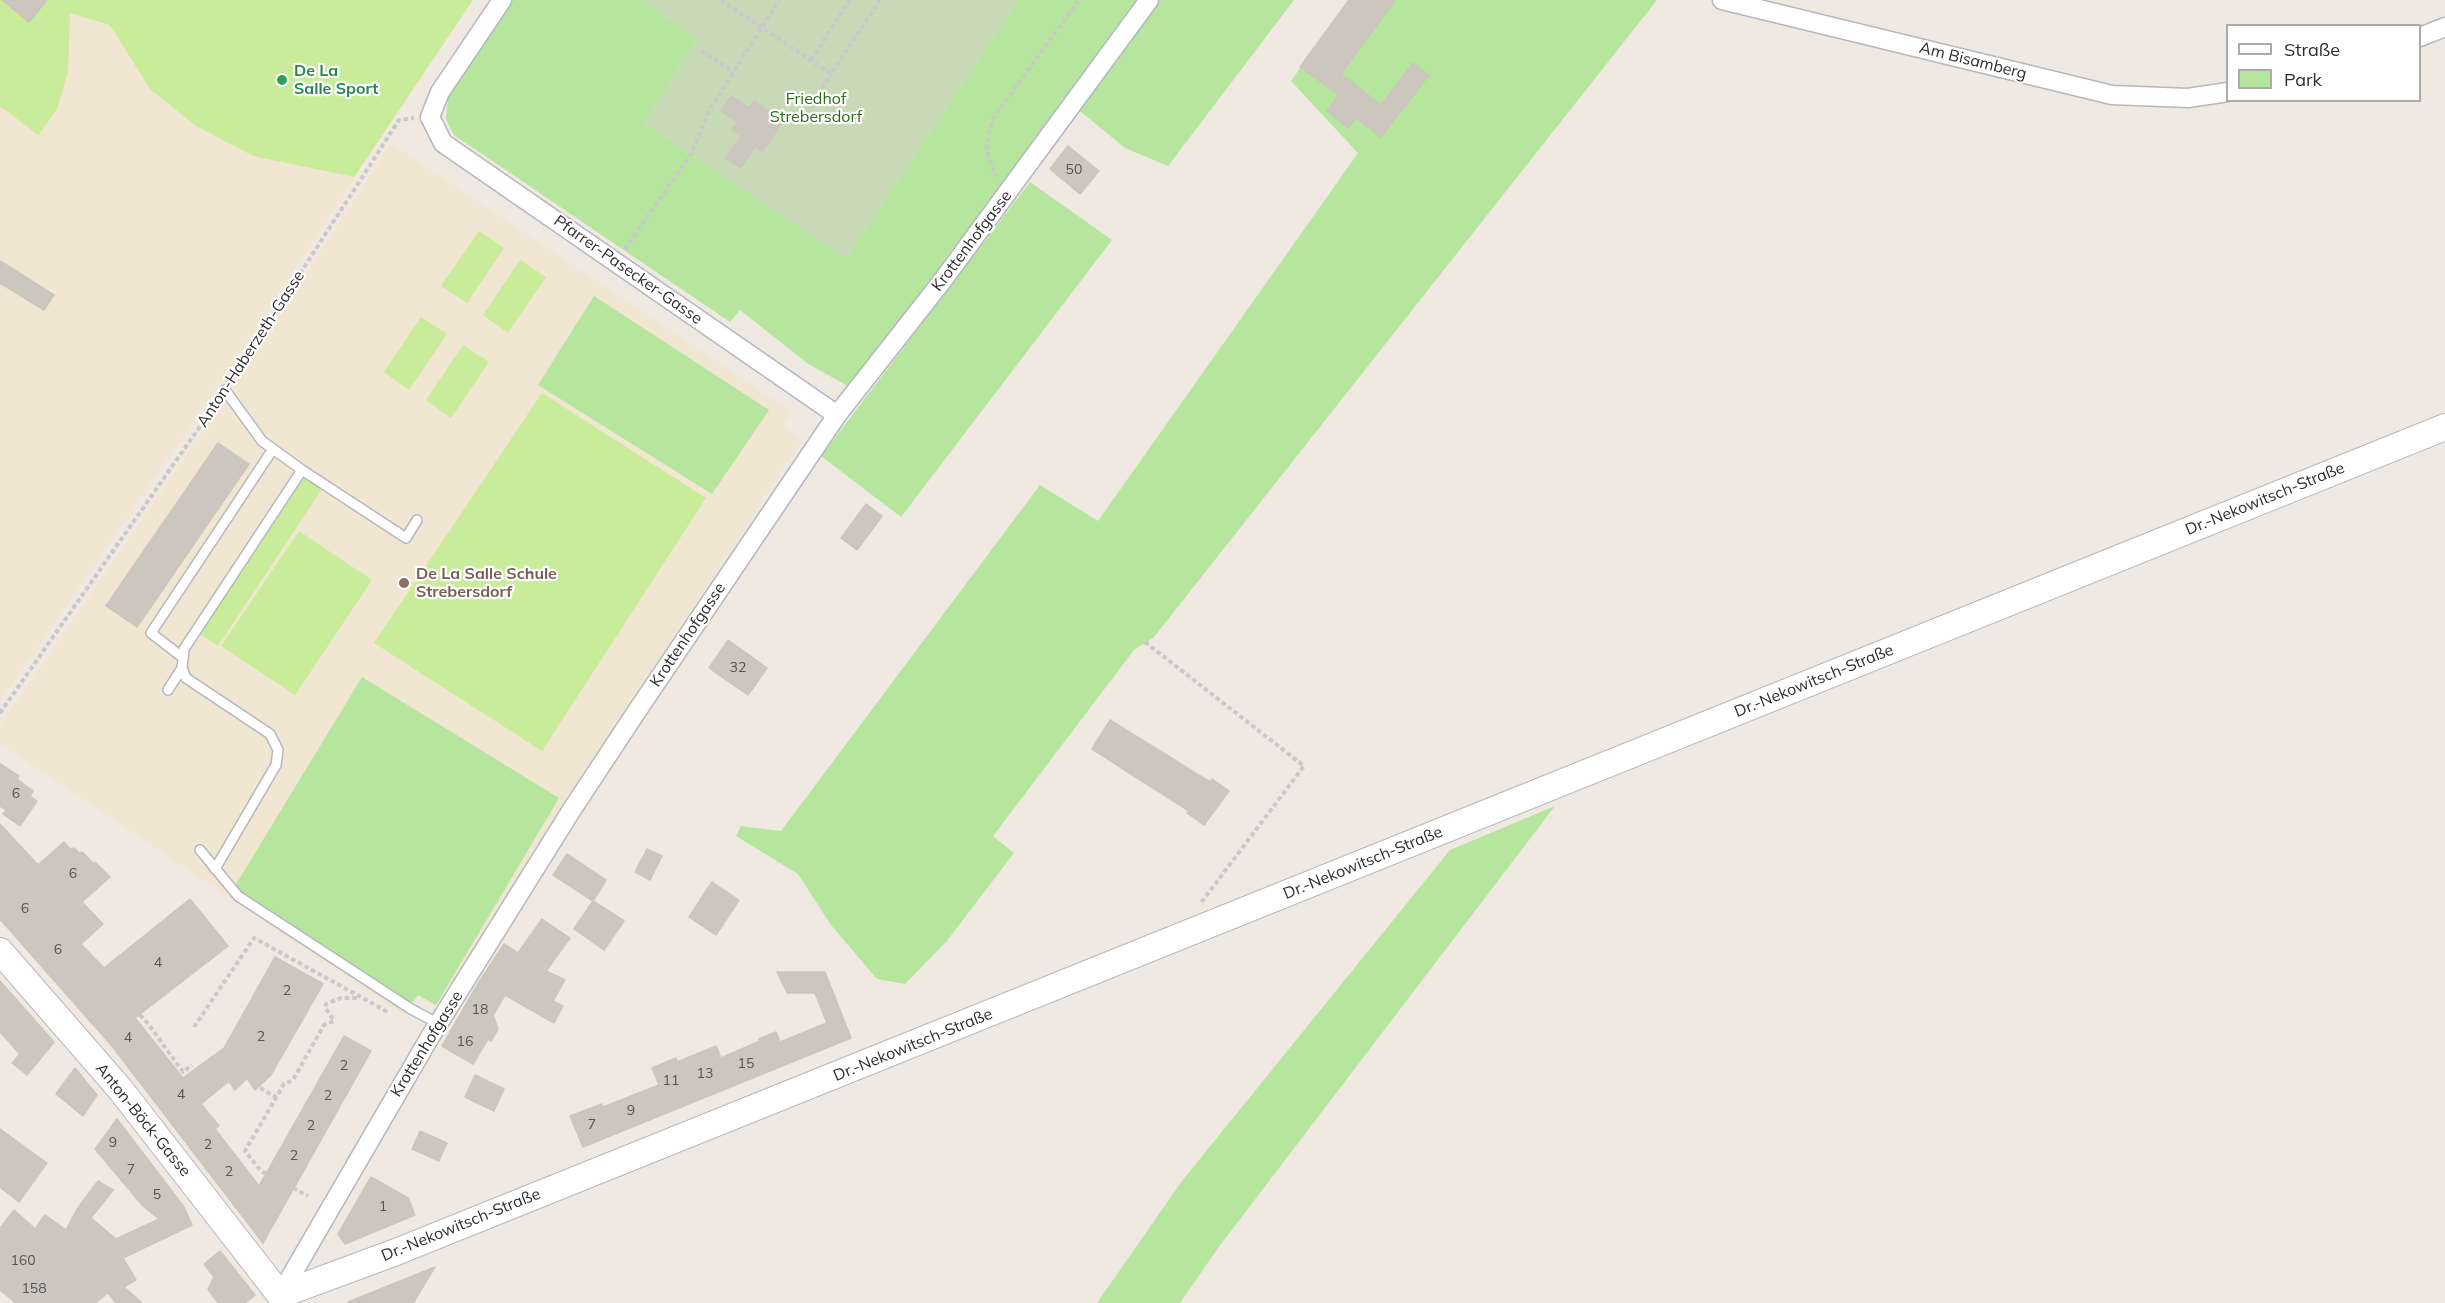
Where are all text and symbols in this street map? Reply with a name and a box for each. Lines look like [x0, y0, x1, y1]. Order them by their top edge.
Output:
legend [2226, 24, 2421, 102]
street label: Am Bisamberg [1917, 38, 2029, 84]
text: Straße [2284, 38, 2340, 61]
place label: De La Salle Sport [294, 61, 378, 99]
text: Park [2284, 68, 2322, 91]
marker: De La Salle Sport [275, 73, 289, 87]
park label: Friedhof Strebersdorf [770, 89, 862, 127]
house number: 50 [1066, 162, 1082, 178]
street label: Krottenhofgasse [928, 187, 1016, 295]
street label: Pfarrer-Pasecker-Gasse [550, 211, 706, 329]
street label: Anton-Haberzeth-Gasse [193, 267, 309, 431]
street label: Dr.-Nekowitsch-Straße [2183, 458, 2347, 540]
place label: De La Salle Schule Strebersdorf [416, 564, 557, 602]
marker: De La Salle Schule Strebersdorf [397, 576, 411, 590]
street label: Krottenhofgasse [646, 579, 730, 691]
street label: Dr.-Nekowitsch-Straße [1732, 640, 1896, 722]
house number: 32 [730, 660, 746, 676]
house number: 6 [12, 786, 20, 802]
street label: Dr.-Nekowitsch-Straße [1281, 822, 1445, 904]
house number: 6 [69, 866, 77, 882]
house number: 6 [21, 901, 29, 917]
house number: 6 [54, 942, 62, 958]
house number: 4 [154, 955, 162, 971]
house number: 2 [283, 983, 291, 999]
street label: Krottenhofgasse [387, 987, 467, 1101]
house number: 18 [472, 1002, 488, 1018]
street label: Dr.-Nekowitsch-Straße [831, 1004, 995, 1086]
house number: 2 [257, 1029, 265, 1045]
house number: 4 [124, 1030, 132, 1046]
house number: 16 [457, 1034, 473, 1050]
house number: 15 [738, 1056, 754, 1072]
house number: 2 [340, 1058, 348, 1074]
street label: Anton-Böck-Gasse [91, 1059, 195, 1181]
house number: 13 [697, 1066, 713, 1082]
house number: 11 [663, 1073, 679, 1089]
house number: 4 [177, 1087, 185, 1103]
house number: 2 [324, 1088, 332, 1104]
house number: 9 [627, 1103, 635, 1119]
house number: 7 [588, 1117, 596, 1133]
house number: 2 [307, 1118, 315, 1134]
house number: 9 [109, 1135, 117, 1151]
house number: 2 [204, 1137, 212, 1153]
house number: 2 [290, 1148, 298, 1164]
house number: 7 [127, 1162, 135, 1178]
house number: 2 [225, 1164, 233, 1180]
street label: Dr.-Nekowitsch-Straße [379, 1184, 543, 1266]
house number: 5 [153, 1187, 161, 1203]
house number: 1 [379, 1199, 387, 1215]
house number: 160 [10, 1253, 36, 1269]
house number: 158 [21, 1281, 47, 1297]

